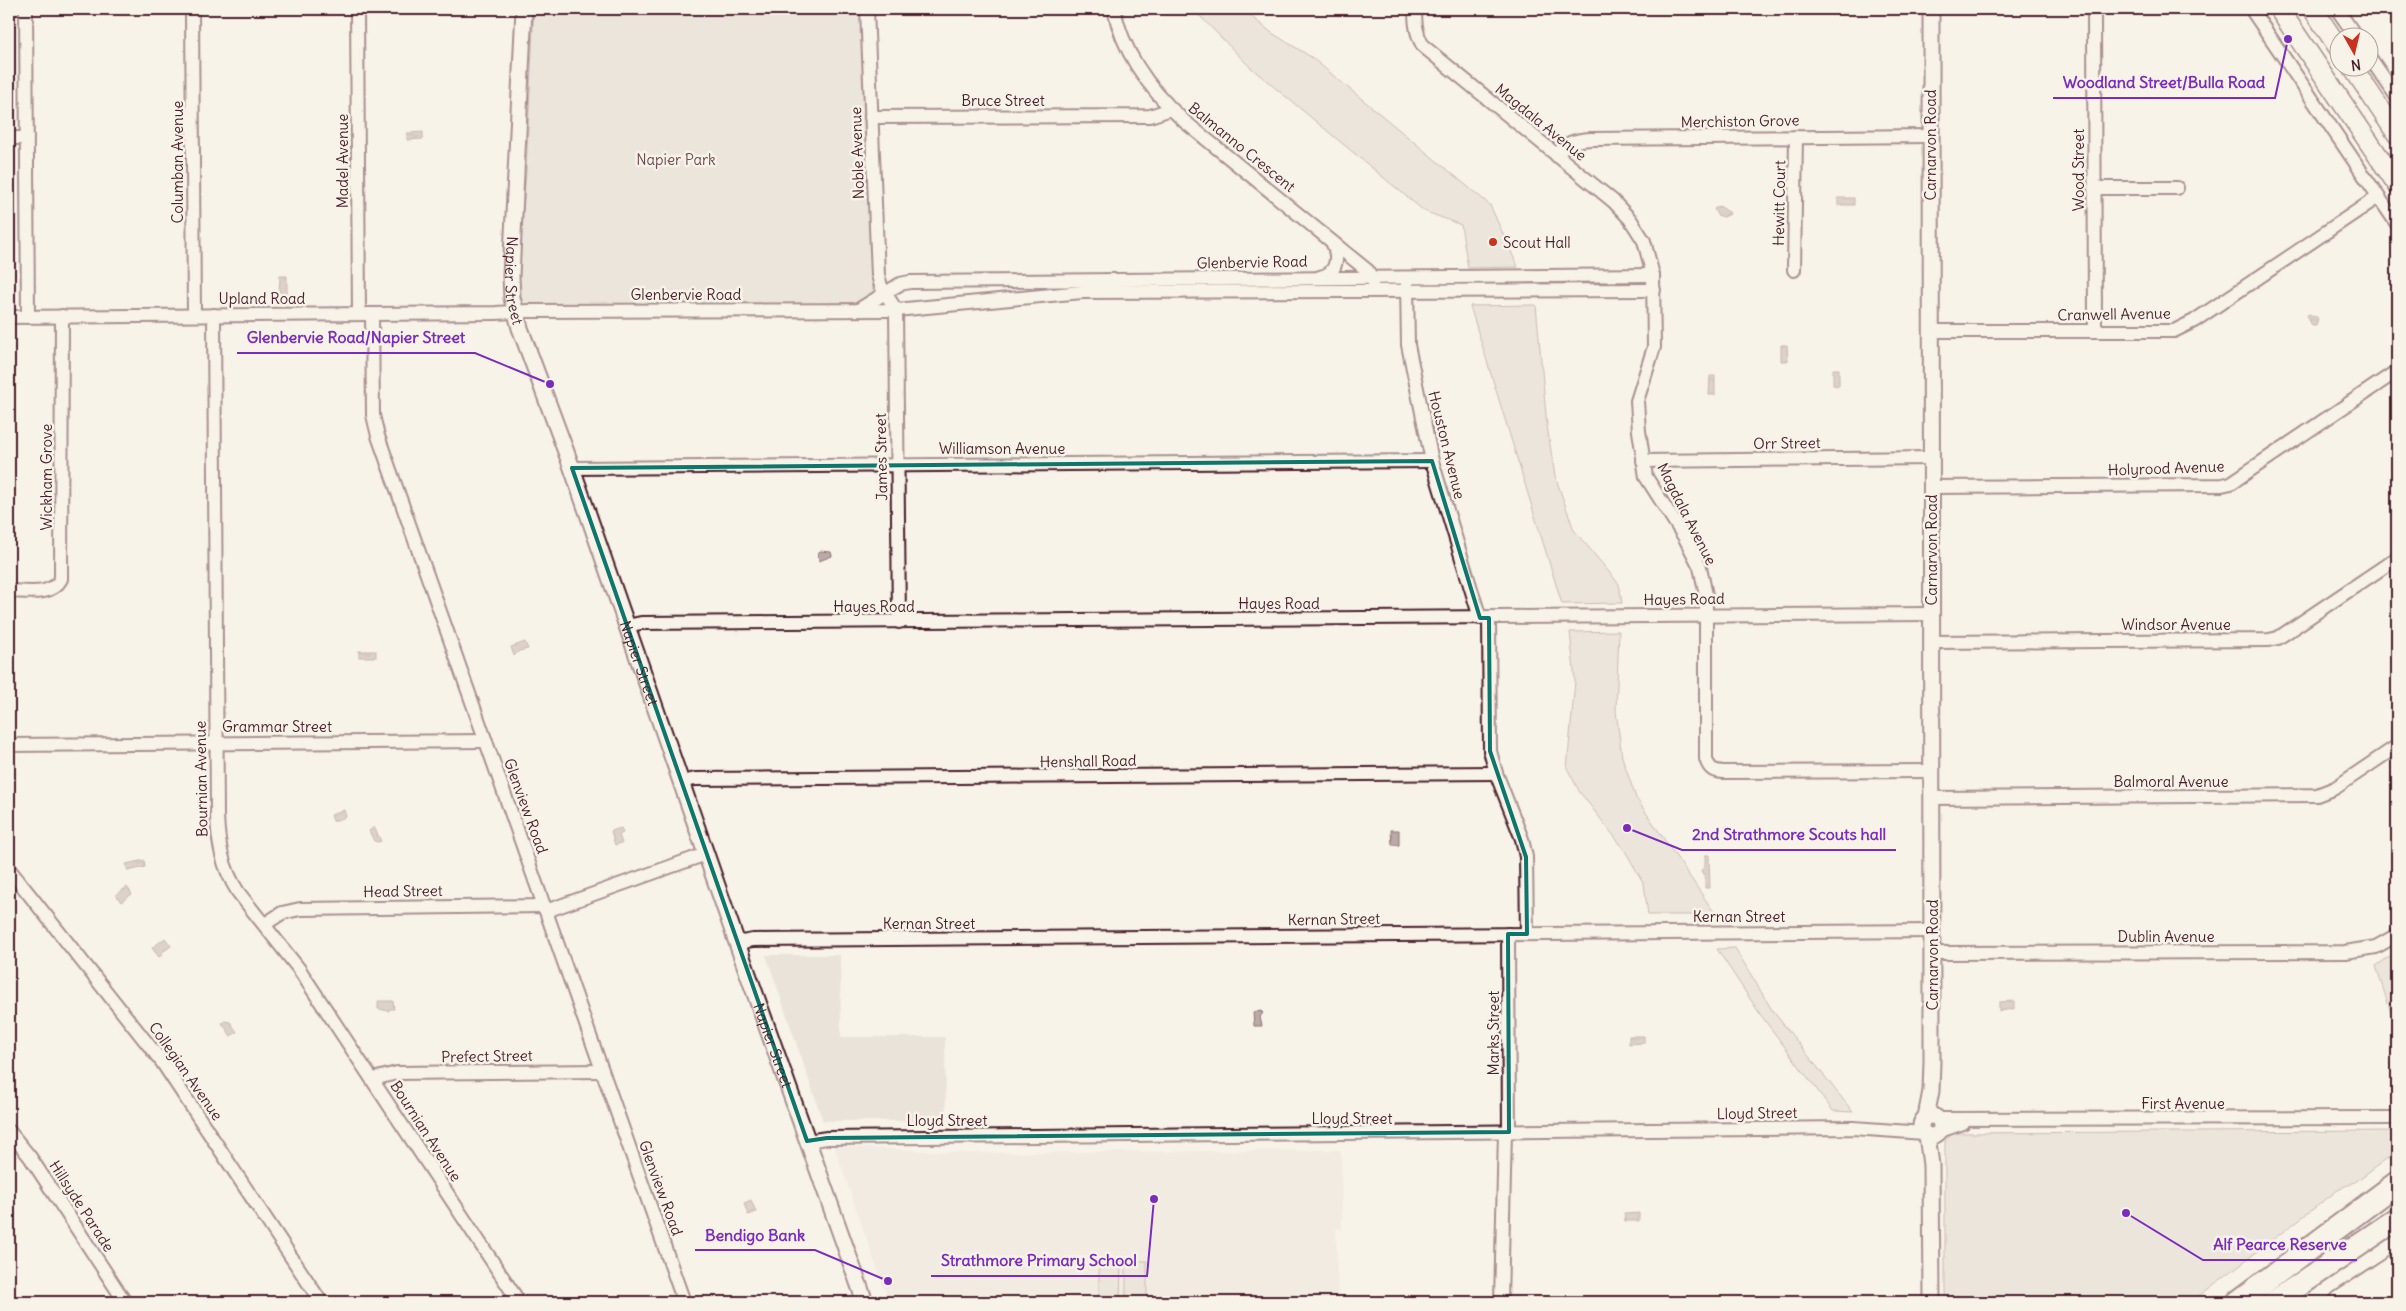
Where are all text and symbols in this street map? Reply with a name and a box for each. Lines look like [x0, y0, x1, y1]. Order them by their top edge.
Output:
north arrow [2328, 28, 2378, 78]
text: N [2350, 55, 2362, 74]
callout: Woodland Street/Bulla Road [2053, 67, 2275, 98]
text: Woodland Street/Bulla Road [2063, 72, 2266, 92]
street label: Magdala Avenue [1491, 79, 1591, 165]
street label: Carnarvon Road [1921, 89, 1940, 200]
street label: Bruce Street [961, 91, 1045, 110]
street label: Balmanno Crescent [1185, 98, 1299, 196]
street label: Columban Avenue [168, 101, 187, 223]
street label: Noble Avenue [846, 107, 868, 199]
street label: Merchiston Grove [1680, 110, 1800, 132]
street label: Madel Avenue [333, 114, 352, 208]
street label: Wood Street [2069, 129, 2088, 211]
park label: Napier Park [636, 150, 716, 169]
street label: Hewitt Court [1769, 160, 1789, 246]
place label: Scout Hall [1503, 233, 1571, 252]
street label: Napier Street [501, 236, 528, 327]
marker: Scout Hall [1487, 236, 1499, 248]
street label: Glenbervie Road [1196, 252, 1308, 272]
street label: Glenbervie Road [631, 285, 742, 304]
street label: Upland Road [219, 289, 306, 308]
street label: Cranwell Avenue [2057, 304, 2171, 324]
callout: Glenbervie Road/Napier Street [237, 322, 475, 353]
text: Glenbervie Road/Napier Street [247, 327, 466, 348]
street label: Houston Avenue [1424, 389, 1470, 501]
street label: James Street [871, 413, 891, 501]
street label: Wickham Grove [37, 424, 56, 530]
street label: Orr Street [1753, 433, 1821, 453]
street label: Williamson Avenue [939, 439, 1065, 458]
street label: Holyrood Avenue [2107, 456, 2225, 480]
street label: Magdala Avenue [1653, 460, 1721, 568]
street label: Carnarvon Road [1922, 494, 1941, 605]
street label: Hayes Road [1643, 589, 1725, 609]
street label: Hayes Road [1238, 594, 1320, 613]
street label: Hayes Road [833, 597, 915, 616]
street label: Windsor Avenue [2121, 615, 2231, 634]
street label: Napier Street [616, 618, 663, 708]
street label: Grammar Street [222, 717, 332, 736]
street label: Bournian Avenue [190, 721, 212, 837]
street label: Henshall Road [1039, 751, 1137, 771]
street label: Glenview Road [500, 756, 552, 856]
street label: Balmoral Avenue [2113, 772, 2229, 791]
callout: 2nd Strathmore Scouts hall [1682, 819, 1896, 850]
text: 2nd Strathmore Scouts hall [1692, 824, 1886, 844]
street label: Head Street [363, 881, 443, 901]
street label: Carnarvon Road [1923, 899, 1942, 1010]
street label: Kernan Street [1693, 907, 1785, 926]
street label: Kernan Street [1288, 909, 1380, 929]
street label: Kernan Street [883, 914, 975, 933]
street label: Dublin Avenue [2118, 927, 2214, 946]
street label: Marks Street [1484, 991, 1503, 1075]
street label: Napier Street [750, 1000, 797, 1090]
street label: Collegian Avenue [145, 1018, 227, 1124]
street label: Prefect Street [441, 1046, 533, 1066]
street label: Bournian Avenue [386, 1077, 466, 1185]
street label: First Avenue [2141, 1094, 2225, 1113]
street label: Lloyd Street [1716, 1103, 1798, 1123]
street label: Lloyd Street [1312, 1109, 1392, 1128]
street label: Lloyd Street [907, 1111, 987, 1130]
street label: Glenview Road [635, 1138, 687, 1238]
street label: Hillsyde Parade [45, 1157, 119, 1255]
callout: Bendigo Bank [695, 1219, 815, 1250]
text: Bendigo Bank [705, 1225, 805, 1246]
callout: Alf Pearce Reserve [2203, 1229, 2357, 1260]
text: Alf Pearce Reserve [2213, 1234, 2347, 1254]
callout: Strathmore Primary School [931, 1245, 1147, 1276]
text: Strathmore Primary School [941, 1250, 1137, 1271]

